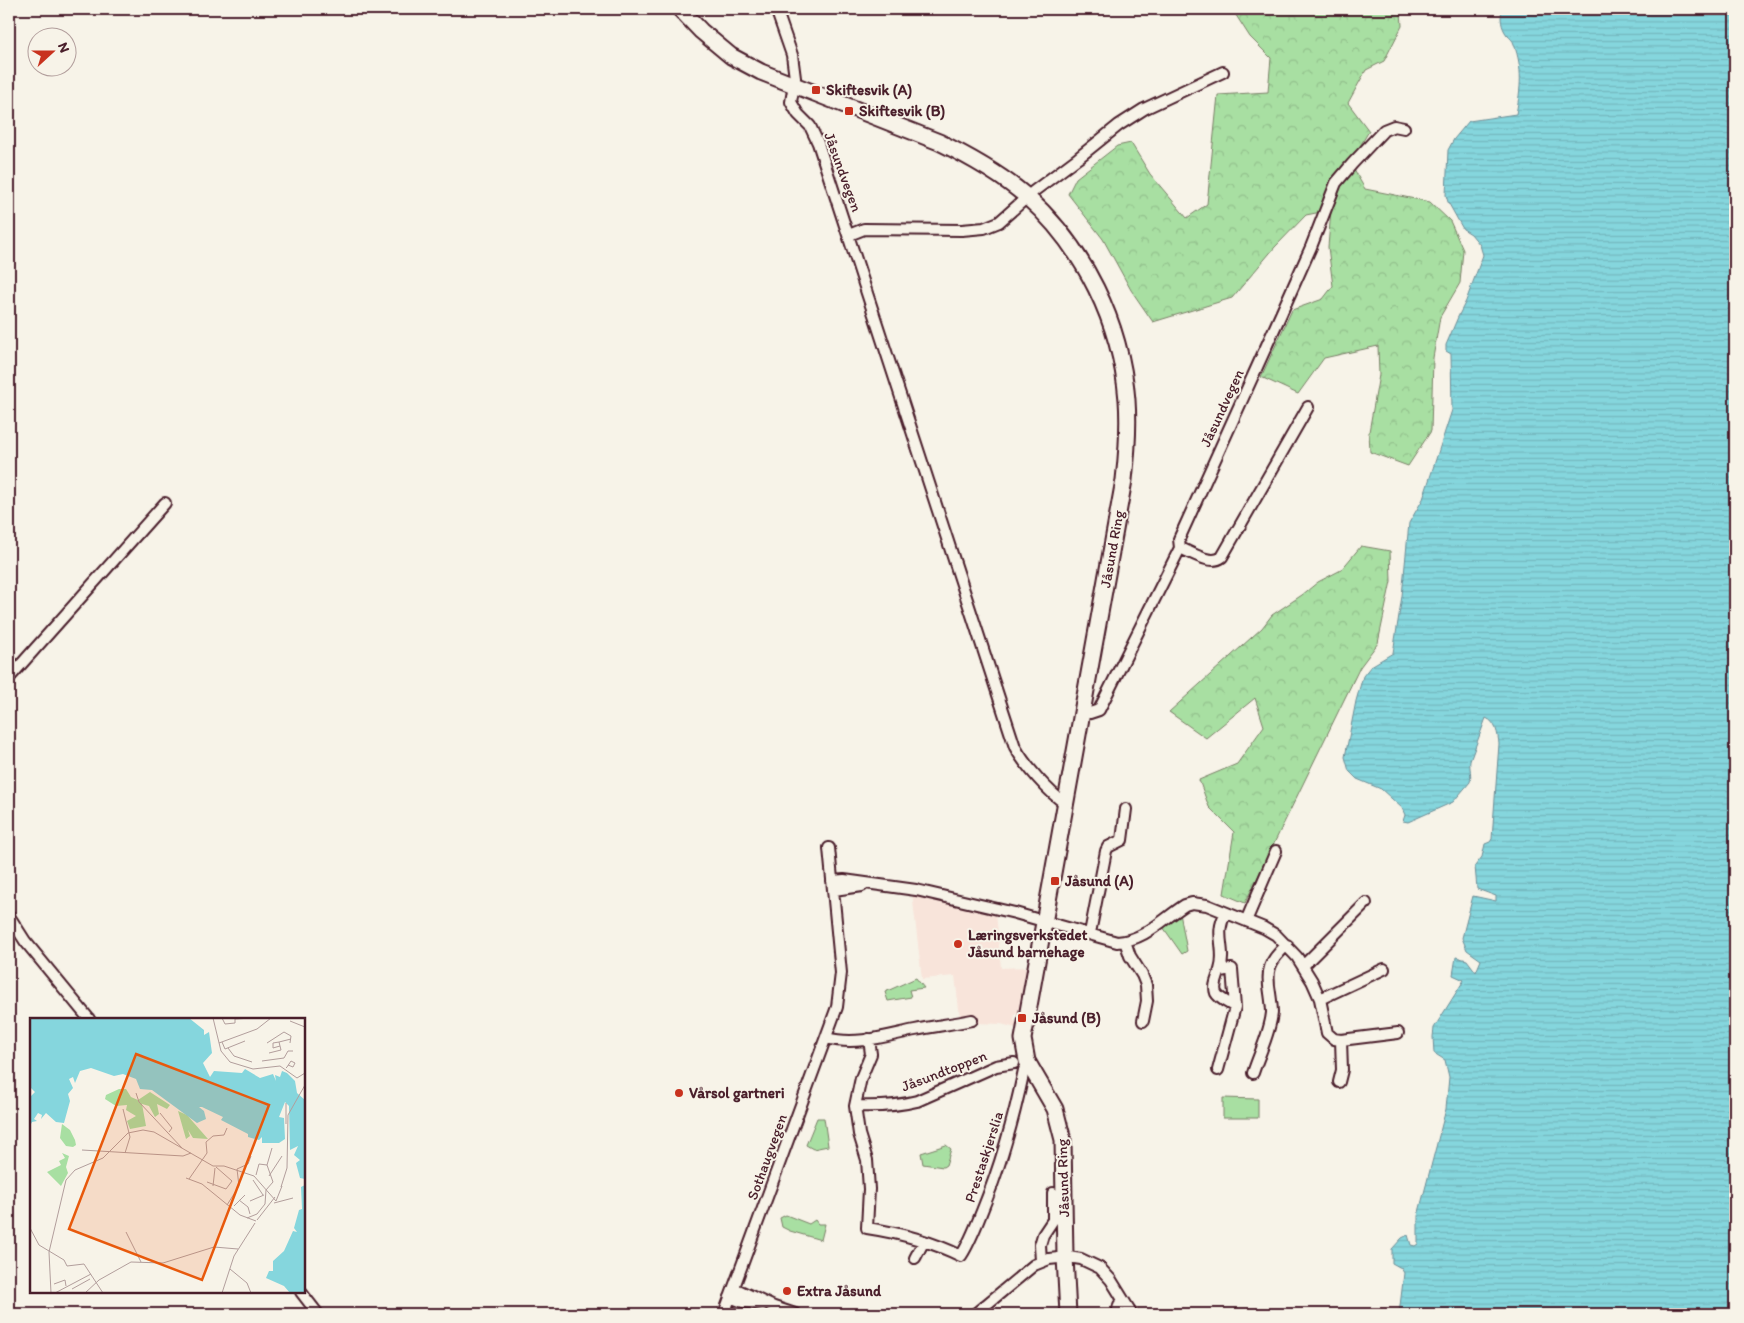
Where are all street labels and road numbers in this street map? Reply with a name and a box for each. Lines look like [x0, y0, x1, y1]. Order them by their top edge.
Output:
street label: Jåsundvegen [820, 130, 866, 215]
street label: Jåsundvegen [1196, 366, 1248, 450]
street label: Jåsund Ring [1096, 509, 1128, 589]
street label: Jåsundtoppen [899, 1046, 990, 1096]
street label: Prestaskjerslia [961, 1109, 1007, 1205]
street label: Sothaugvegen [743, 1111, 791, 1202]
street label: Jåsund Ring [1053, 1138, 1073, 1217]

